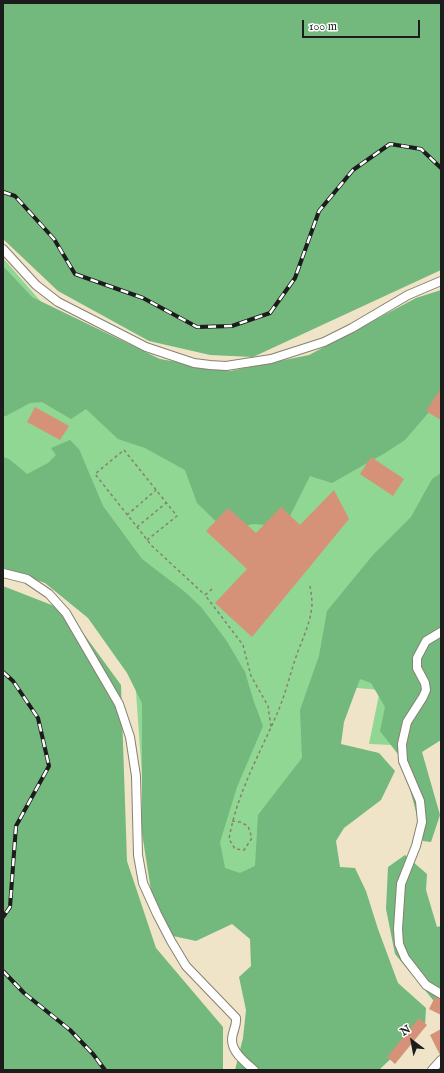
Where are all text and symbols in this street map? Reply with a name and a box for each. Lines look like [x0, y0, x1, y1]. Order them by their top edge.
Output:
scale bar [304, 12, 422, 38]
text: 100 m [309, 19, 337, 34]
north arrow [392, 1021, 432, 1061]
text: N [398, 1022, 413, 1039]

